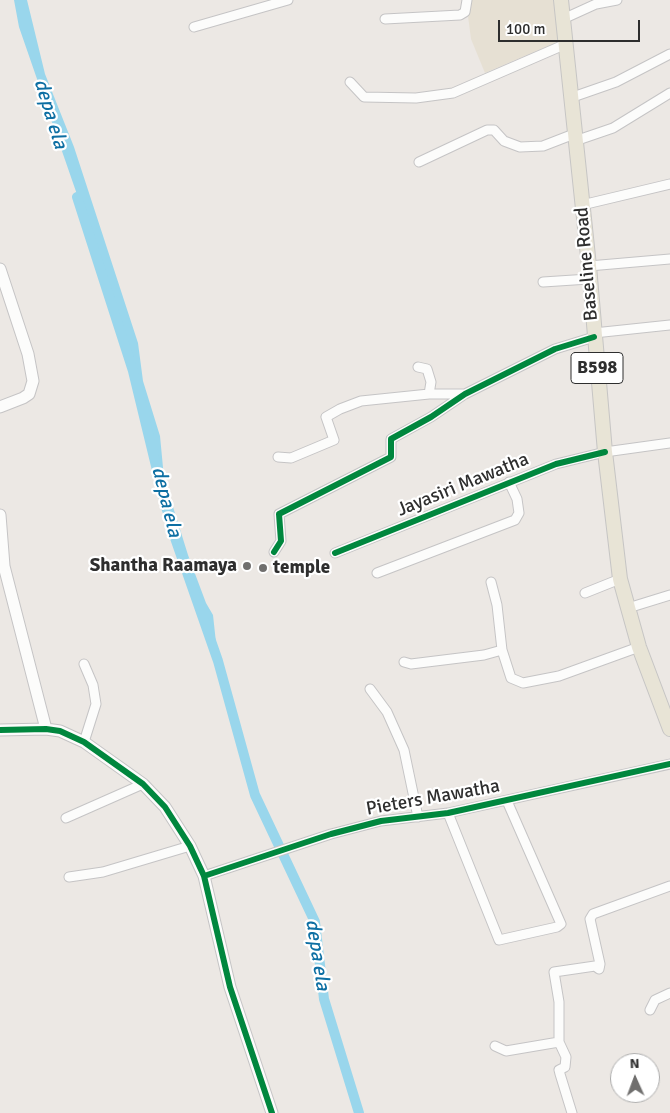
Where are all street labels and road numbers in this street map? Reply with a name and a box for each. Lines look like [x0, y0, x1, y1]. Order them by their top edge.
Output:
street label: Baseline Road [571, 206, 603, 322]
road number: B598 [571, 352, 623, 383]
street label: Jayasiri Mawatha [394, 448, 532, 522]
street label: Pieters Mawatha [364, 775, 502, 821]

